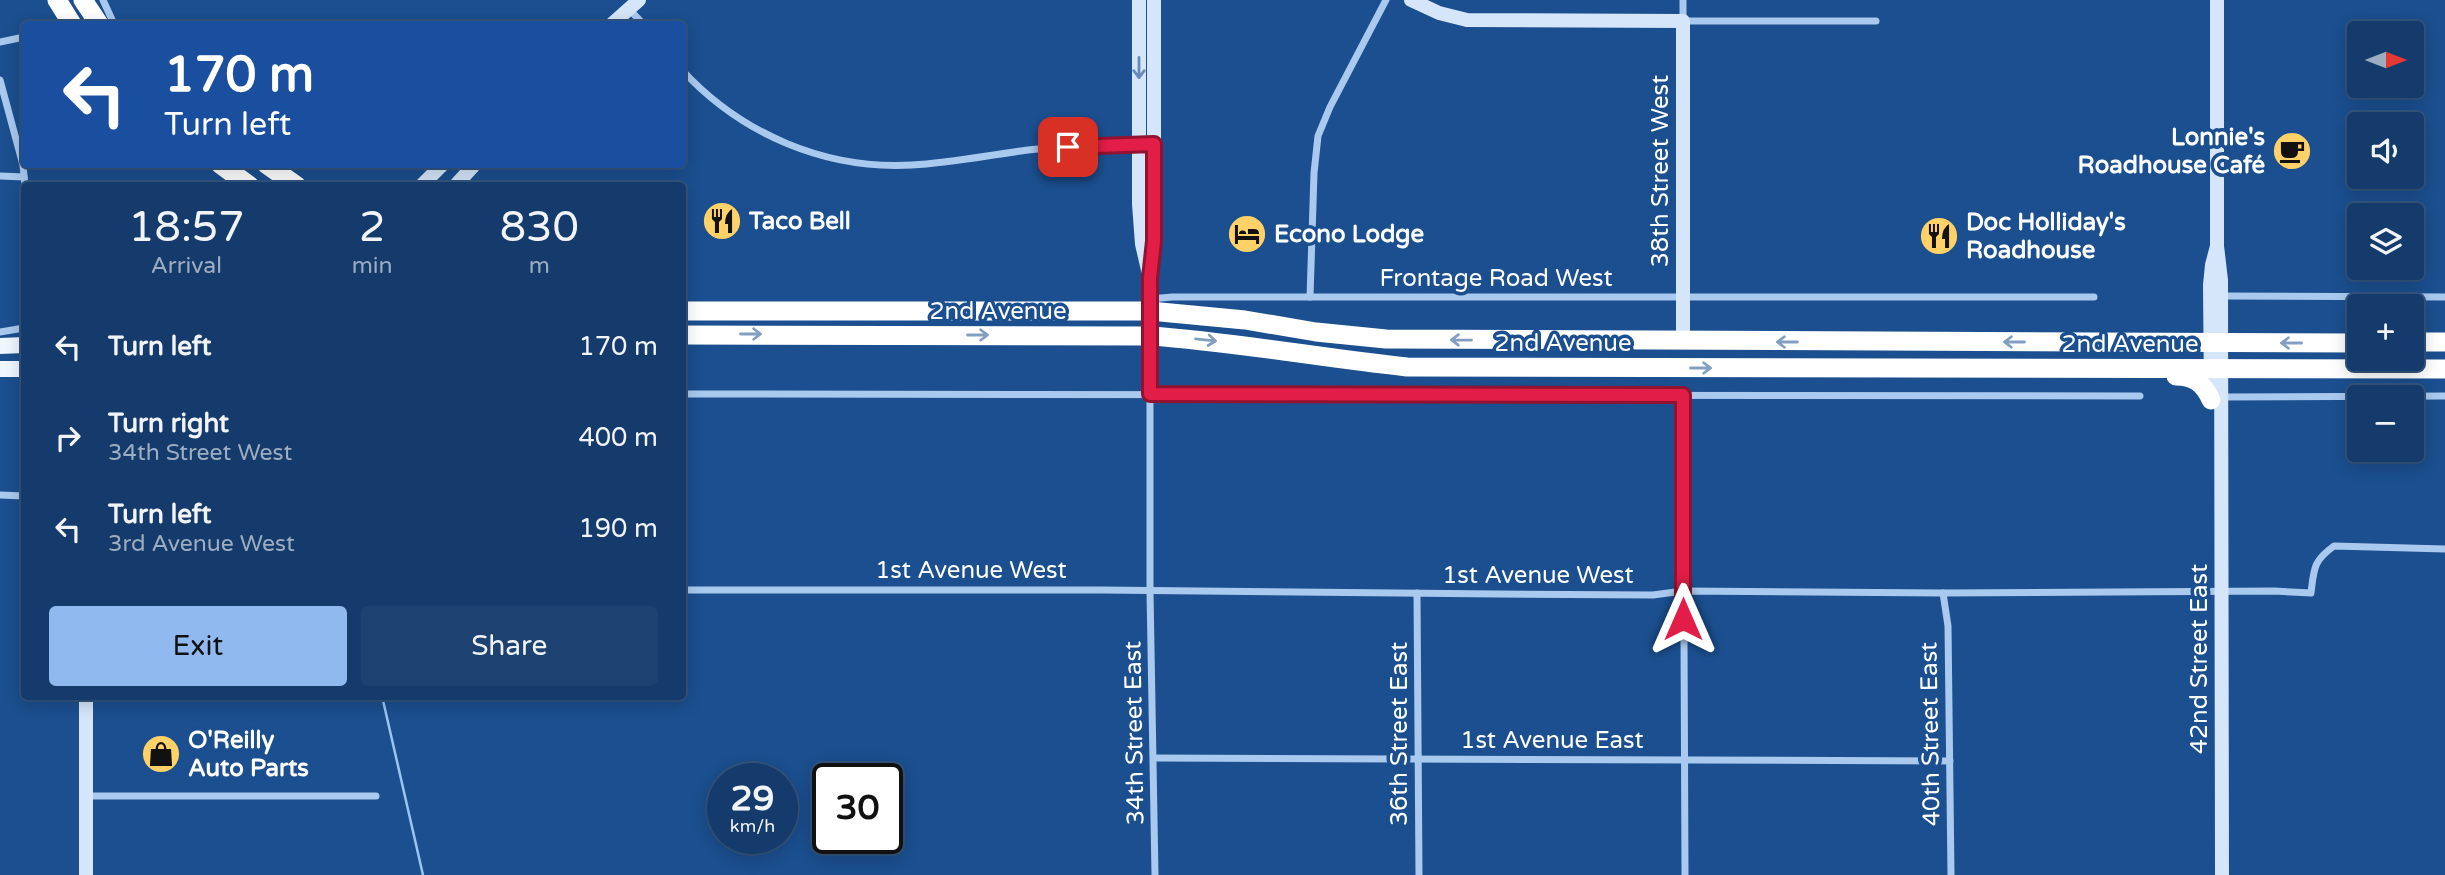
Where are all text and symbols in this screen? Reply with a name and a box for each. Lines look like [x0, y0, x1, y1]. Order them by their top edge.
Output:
north arrow [2347, 21, 2424, 98]
map controls [2347, 21, 2424, 462]
text: 170 m [164, 46, 314, 105]
icon: left [49, 49, 140, 140]
one-way arrow [1132, 56, 1146, 79]
street label: 38th Street West [1646, 75, 1675, 267]
text: Turn left [164, 106, 291, 144]
button: sound [2347, 112, 2424, 189]
pin [1038, 117, 1098, 177]
place label: Lonnie's Roadhouse Café [2078, 123, 2265, 180]
icon: arrive [1049, 128, 1087, 166]
cafe icon: Lonnie's Roadhouse Café [2271, 130, 2313, 172]
restaurant icon: Taco Bell [701, 200, 743, 242]
text: 18:57 [128, 202, 245, 253]
text: 2 [359, 202, 385, 253]
text: 830 [500, 202, 579, 253]
button: layers [2347, 203, 2424, 280]
place label: Taco Bell [748, 207, 851, 236]
place label: Doc Holliday's Roadhouse [1966, 208, 2126, 265]
hotel icon: Econo Lodge [1226, 213, 1268, 255]
restaurant icon: Doc Holliday's Roadhouse [1918, 215, 1960, 257]
place label: Econo Lodge [1274, 220, 1424, 249]
text: Arrival [151, 252, 222, 280]
text: min [352, 252, 393, 280]
text: m [529, 252, 550, 280]
street label: Frontage Road West [1379, 264, 1613, 293]
button: + [2347, 294, 2424, 371]
street label: 2nd Avenue [930, 297, 1066, 326]
one-way arrow [739, 327, 762, 341]
icon: left [49, 328, 87, 366]
one-way arrow [966, 328, 989, 342]
street label: 2nd Avenue [1495, 329, 1631, 358]
street label: 2nd Avenue [2062, 330, 2198, 359]
text: Turn left [108, 331, 211, 362]
text: 170 m [578, 331, 658, 362]
one-way arrow [1450, 333, 1473, 347]
one-way arrow [1194, 334, 1216, 347]
one-way arrow [1776, 335, 1799, 349]
one-way arrow [2003, 335, 2026, 349]
one-way arrow [2280, 336, 2303, 350]
one-way arrow [1689, 361, 1712, 375]
button: − [2347, 385, 2424, 462]
text: Turn right [108, 408, 229, 439]
icon: right [49, 419, 87, 457]
text: 400 m [578, 422, 658, 453]
text: 34th Street West [108, 439, 292, 467]
text: Turn left [108, 499, 211, 530]
icon: left [49, 510, 87, 548]
text: 190 m [578, 513, 658, 544]
text: 3rd Avenue West [108, 530, 295, 558]
street label: 1st Avenue West [875, 556, 1067, 585]
street label: 1st Avenue West [1442, 561, 1634, 590]
street label: 42nd Street East [2185, 564, 2214, 754]
position arrow [1646, 582, 1720, 656]
button: Exit [49, 606, 347, 686]
button: Share [361, 606, 658, 686]
street label: 34th Street East [1118, 641, 1151, 825]
street label: 36th Street East [1385, 642, 1414, 826]
street label: 40th Street East [1914, 642, 1947, 826]
place label: O'Reilly Auto Parts [188, 726, 309, 783]
street label: 1st Avenue East [1460, 726, 1644, 755]
shop icon: O'Reilly Auto Parts [140, 733, 182, 775]
speed limit sign: 30 [812, 763, 903, 854]
text: 29 [731, 778, 774, 820]
text: km/h [730, 815, 775, 837]

